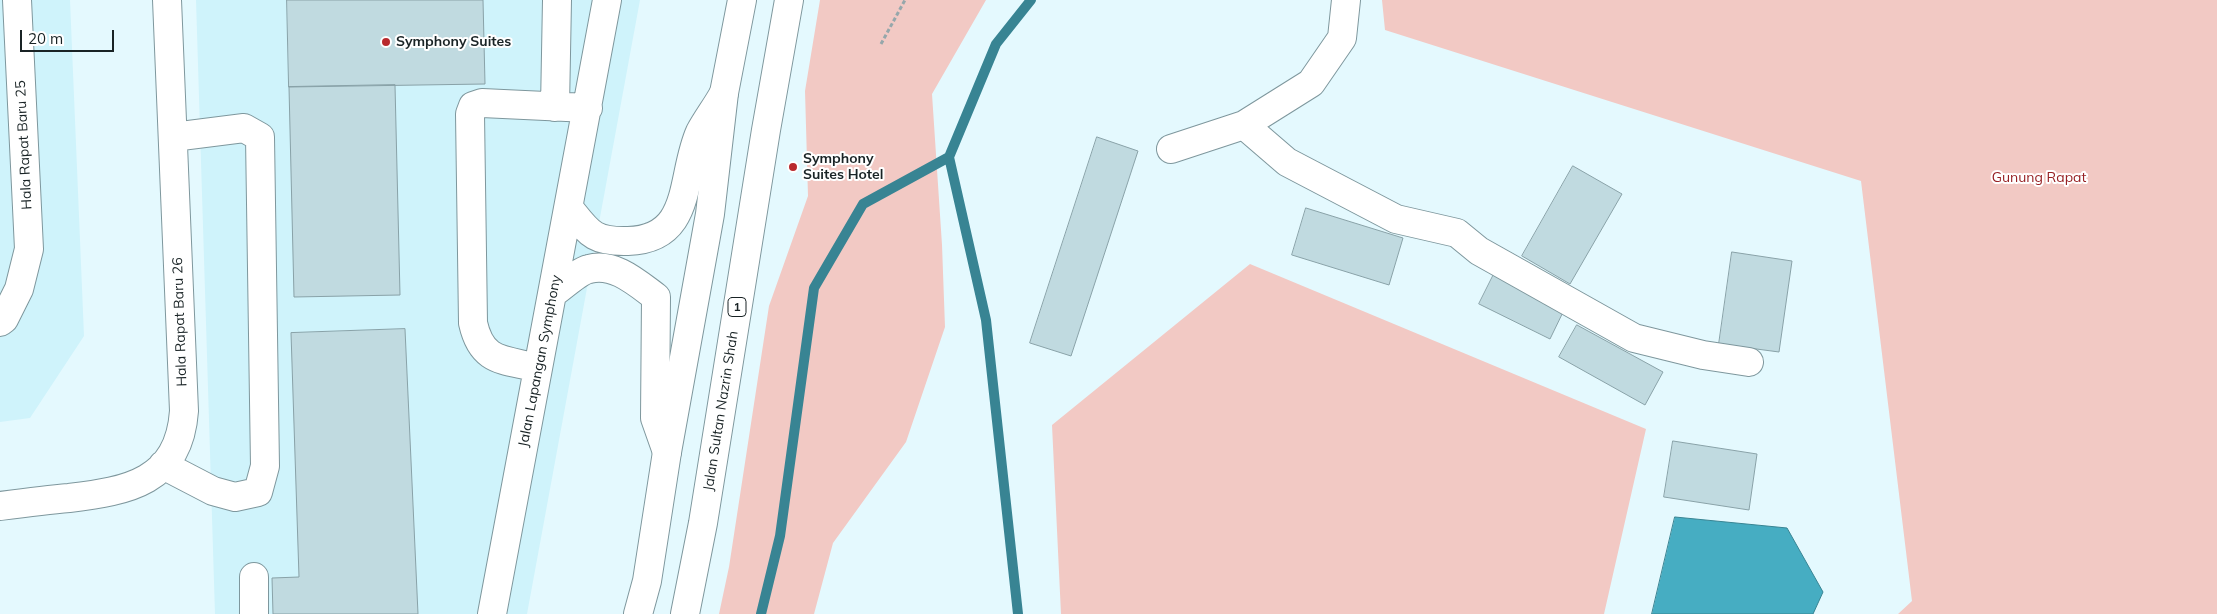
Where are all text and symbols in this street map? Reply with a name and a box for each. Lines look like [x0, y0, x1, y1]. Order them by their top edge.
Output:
scale bar [22, 20, 116, 52]
text: 20 m [28, 29, 63, 48]
place label: Symphony Suites [396, 34, 511, 50]
marker: Symphony Suites [380, 36, 392, 48]
street label: Hala Rapat Baru 25 [12, 80, 36, 210]
place label: Symphony Suites Hotel [803, 151, 883, 184]
marker: Symphony Suites Hotel [787, 161, 799, 173]
park label: Gunung Rapat [1992, 170, 2086, 186]
street label: Hala Rapat Baru 26 [169, 257, 191, 387]
street label: Jalan Lapangan Symphony [515, 274, 565, 448]
road number: 1 [728, 298, 746, 316]
street label: Jalan Sultan Nazrin Shah [700, 330, 742, 492]

